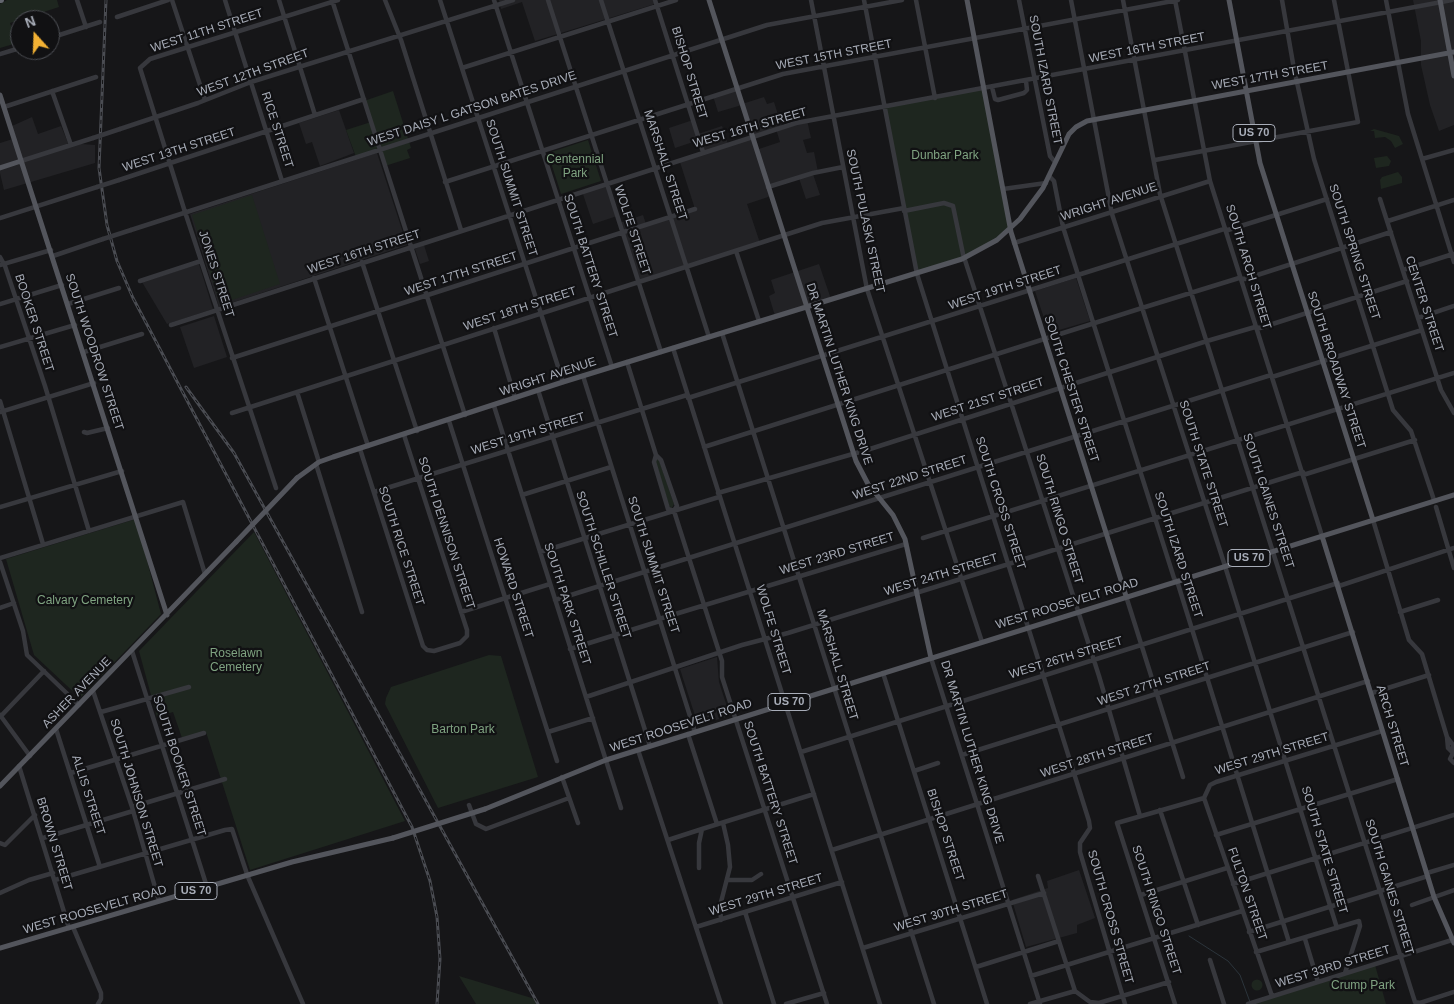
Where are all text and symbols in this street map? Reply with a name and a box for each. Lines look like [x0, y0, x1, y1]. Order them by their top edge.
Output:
street label: WEST 11TH STREET [149, 6, 265, 56]
north arrow [10, 10, 60, 60]
text: N [23, 13, 38, 31]
street label: SOUTH IZARD STREET [1025, 14, 1065, 146]
street label: BISHOP STREET [668, 25, 710, 121]
street label: WEST 16TH STREET [1088, 30, 1206, 66]
street label: WEST 15TH STREET [775, 37, 893, 73]
street label: WEST 12TH STREET [195, 46, 311, 100]
street label: WEST 17TH STREET [1211, 59, 1329, 93]
street label: WEST DAISY L GATSON BATES DRIVE [366, 68, 578, 150]
street label: RICE STREET [258, 90, 296, 170]
street label: WEST 16TH STREET [691, 105, 809, 151]
street label: MARSHALL STREET [640, 108, 690, 222]
street label: SOUTH SUMMIT STREET [482, 118, 540, 258]
street label: WEST 13TH STREET [121, 125, 237, 175]
road number: US 70 [1233, 125, 1275, 142]
street label: SOUTH PULASKI STREET [843, 148, 887, 294]
park label: Dunbar Park [911, 149, 979, 163]
park label: Centennial Park [546, 153, 604, 181]
street label: WRIGHT AVENUE [1059, 180, 1159, 224]
street label: SOUTH SPRING STREET [1325, 182, 1383, 322]
street label: WOLFE STREET [611, 183, 653, 277]
street label: SOUTH BATTERY STREET [560, 192, 620, 340]
street label: SOUTH ARCH STREET [1222, 203, 1274, 331]
street label: WEST 16TH STREET [306, 227, 422, 277]
street label: JONES STREET [195, 229, 237, 319]
street label: WEST 17TH STREET [403, 249, 519, 299]
street label: CENTER STREET [1402, 254, 1446, 354]
street label: WEST 19TH STREET [947, 263, 1063, 313]
street label: BOOKER STREET [11, 272, 57, 374]
street label: SOUTH WOODROW STREET [62, 272, 126, 432]
street label: DR MARTIN LUTHER KING DRIVE [803, 281, 875, 467]
street label: WEST 18TH STREET [462, 284, 578, 334]
street label: SOUTH BROADWAY STREET [1304, 289, 1368, 451]
street label: SOUTH CHESTER STREET [1040, 314, 1102, 464]
street label: WRIGHT AVENUE [498, 355, 598, 399]
street label: WEST 21ST STREET [930, 375, 1046, 425]
street label: SOUTH STATE STREET [1176, 399, 1230, 529]
street label: WEST 19TH STREET [469, 410, 587, 458]
street label: SOUTH GAINES STREET [1239, 432, 1297, 570]
street label: SOUTH CROSS STREET [972, 435, 1028, 571]
street label: SOUTH RINGO STREET [1032, 452, 1086, 586]
street label: WEST 22ND STREET [851, 453, 969, 503]
street label: SOUTH DENNISON STREET [415, 455, 477, 611]
street label: SOUTH RICE STREET [375, 484, 427, 608]
street label: SOUTH SCHILLER STREET [572, 489, 634, 641]
street label: SOUTH IZARD STREET [1151, 490, 1205, 620]
street label: SOUTH SUMMIT STREET [624, 495, 682, 635]
street label: WEST 23RD STREET [778, 530, 896, 578]
street label: HOWARD STREET [490, 536, 536, 640]
street label: SOUTH PARK STREET [540, 541, 594, 667]
road number: US 70 [1228, 550, 1270, 566]
street label: WEST 24TH STREET [882, 551, 1000, 599]
street label: WEST ROOSEVELT ROAD [994, 575, 1140, 633]
street label: WOLFE STREET [752, 583, 794, 677]
park label: Calvary Cemetery [37, 594, 133, 608]
street label: MARSHALL STREET [813, 608, 861, 722]
street label: WEST 26TH STREET [1007, 634, 1125, 682]
park label: Roselawn Cemetery [210, 647, 262, 675]
street label: ASHER AVENUE [39, 655, 115, 731]
street label: DR MARTIN LUTHER KING DRIVE [937, 659, 1007, 845]
street label: WEST 27TH STREET [1096, 659, 1212, 709]
street label: ARCH STREET [1373, 683, 1411, 769]
street label: SOUTH BOOKER STREET [149, 694, 209, 838]
road number: US 70 [768, 694, 810, 710]
street label: WEST ROOSEVELT ROAD [608, 696, 754, 756]
street label: SOUTH JOHNSON STREET [107, 717, 165, 869]
street label: SOUTH BATTERY STREET [740, 719, 800, 867]
park label: Barton Park [431, 723, 495, 737]
street label: WEST 29TH STREET [1213, 730, 1331, 778]
street label: WEST 28TH STREET [1039, 731, 1155, 781]
street label: ALLIS STREET [68, 753, 108, 837]
street label: SOUTH STATE STREET [1298, 784, 1350, 916]
street label: BISHOP STREET [923, 787, 967, 883]
street label: BROWN STREET [33, 796, 75, 892]
street label: SOUTH GAINES STREET [1361, 817, 1417, 957]
street label: SOUTH RINGO STREET [1128, 843, 1184, 977]
street label: FULTON STREET [1224, 846, 1270, 942]
street label: SOUTH CROSS STREET [1084, 848, 1136, 986]
street label: WEST 29TH STREET [707, 871, 825, 919]
road number: US 70 [175, 882, 217, 899]
street label: WEST ROOSEVELT ROAD [22, 883, 168, 937]
street label: WEST 30TH STREET [892, 887, 1010, 935]
street label: WEST 33RD STREET [1274, 943, 1392, 991]
park label: Crump Park [1331, 979, 1395, 993]

